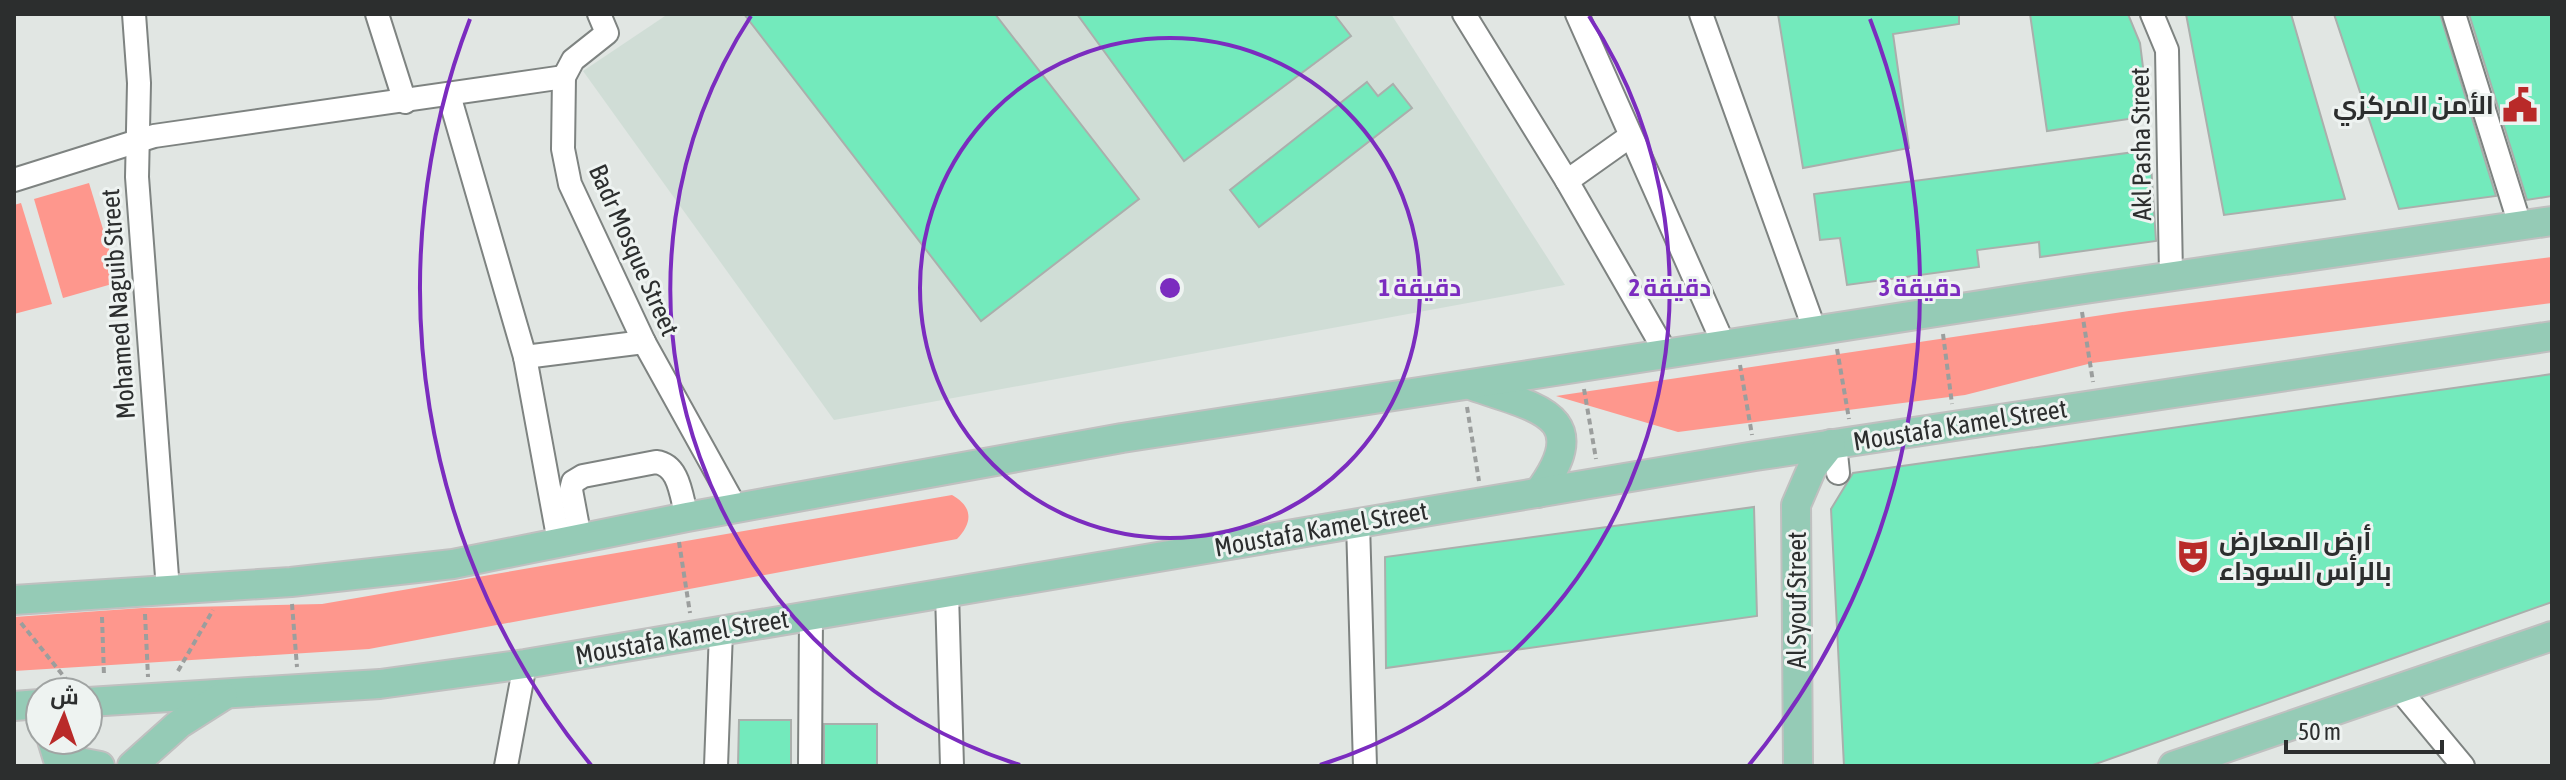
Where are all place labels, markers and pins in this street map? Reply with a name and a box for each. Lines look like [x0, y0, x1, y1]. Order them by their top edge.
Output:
public building icon: الأمن المركزي [2501, 86, 2539, 124]
place label: الأمن المركزي [2333, 90, 2494, 126]
centre of rings [1156, 274, 1184, 302]
place label: أرض المعارض بالرأس السوداء [2219, 524, 2392, 587]
theatre icon: أرض المعارض بالرأس السوداء [2174, 537, 2212, 575]

